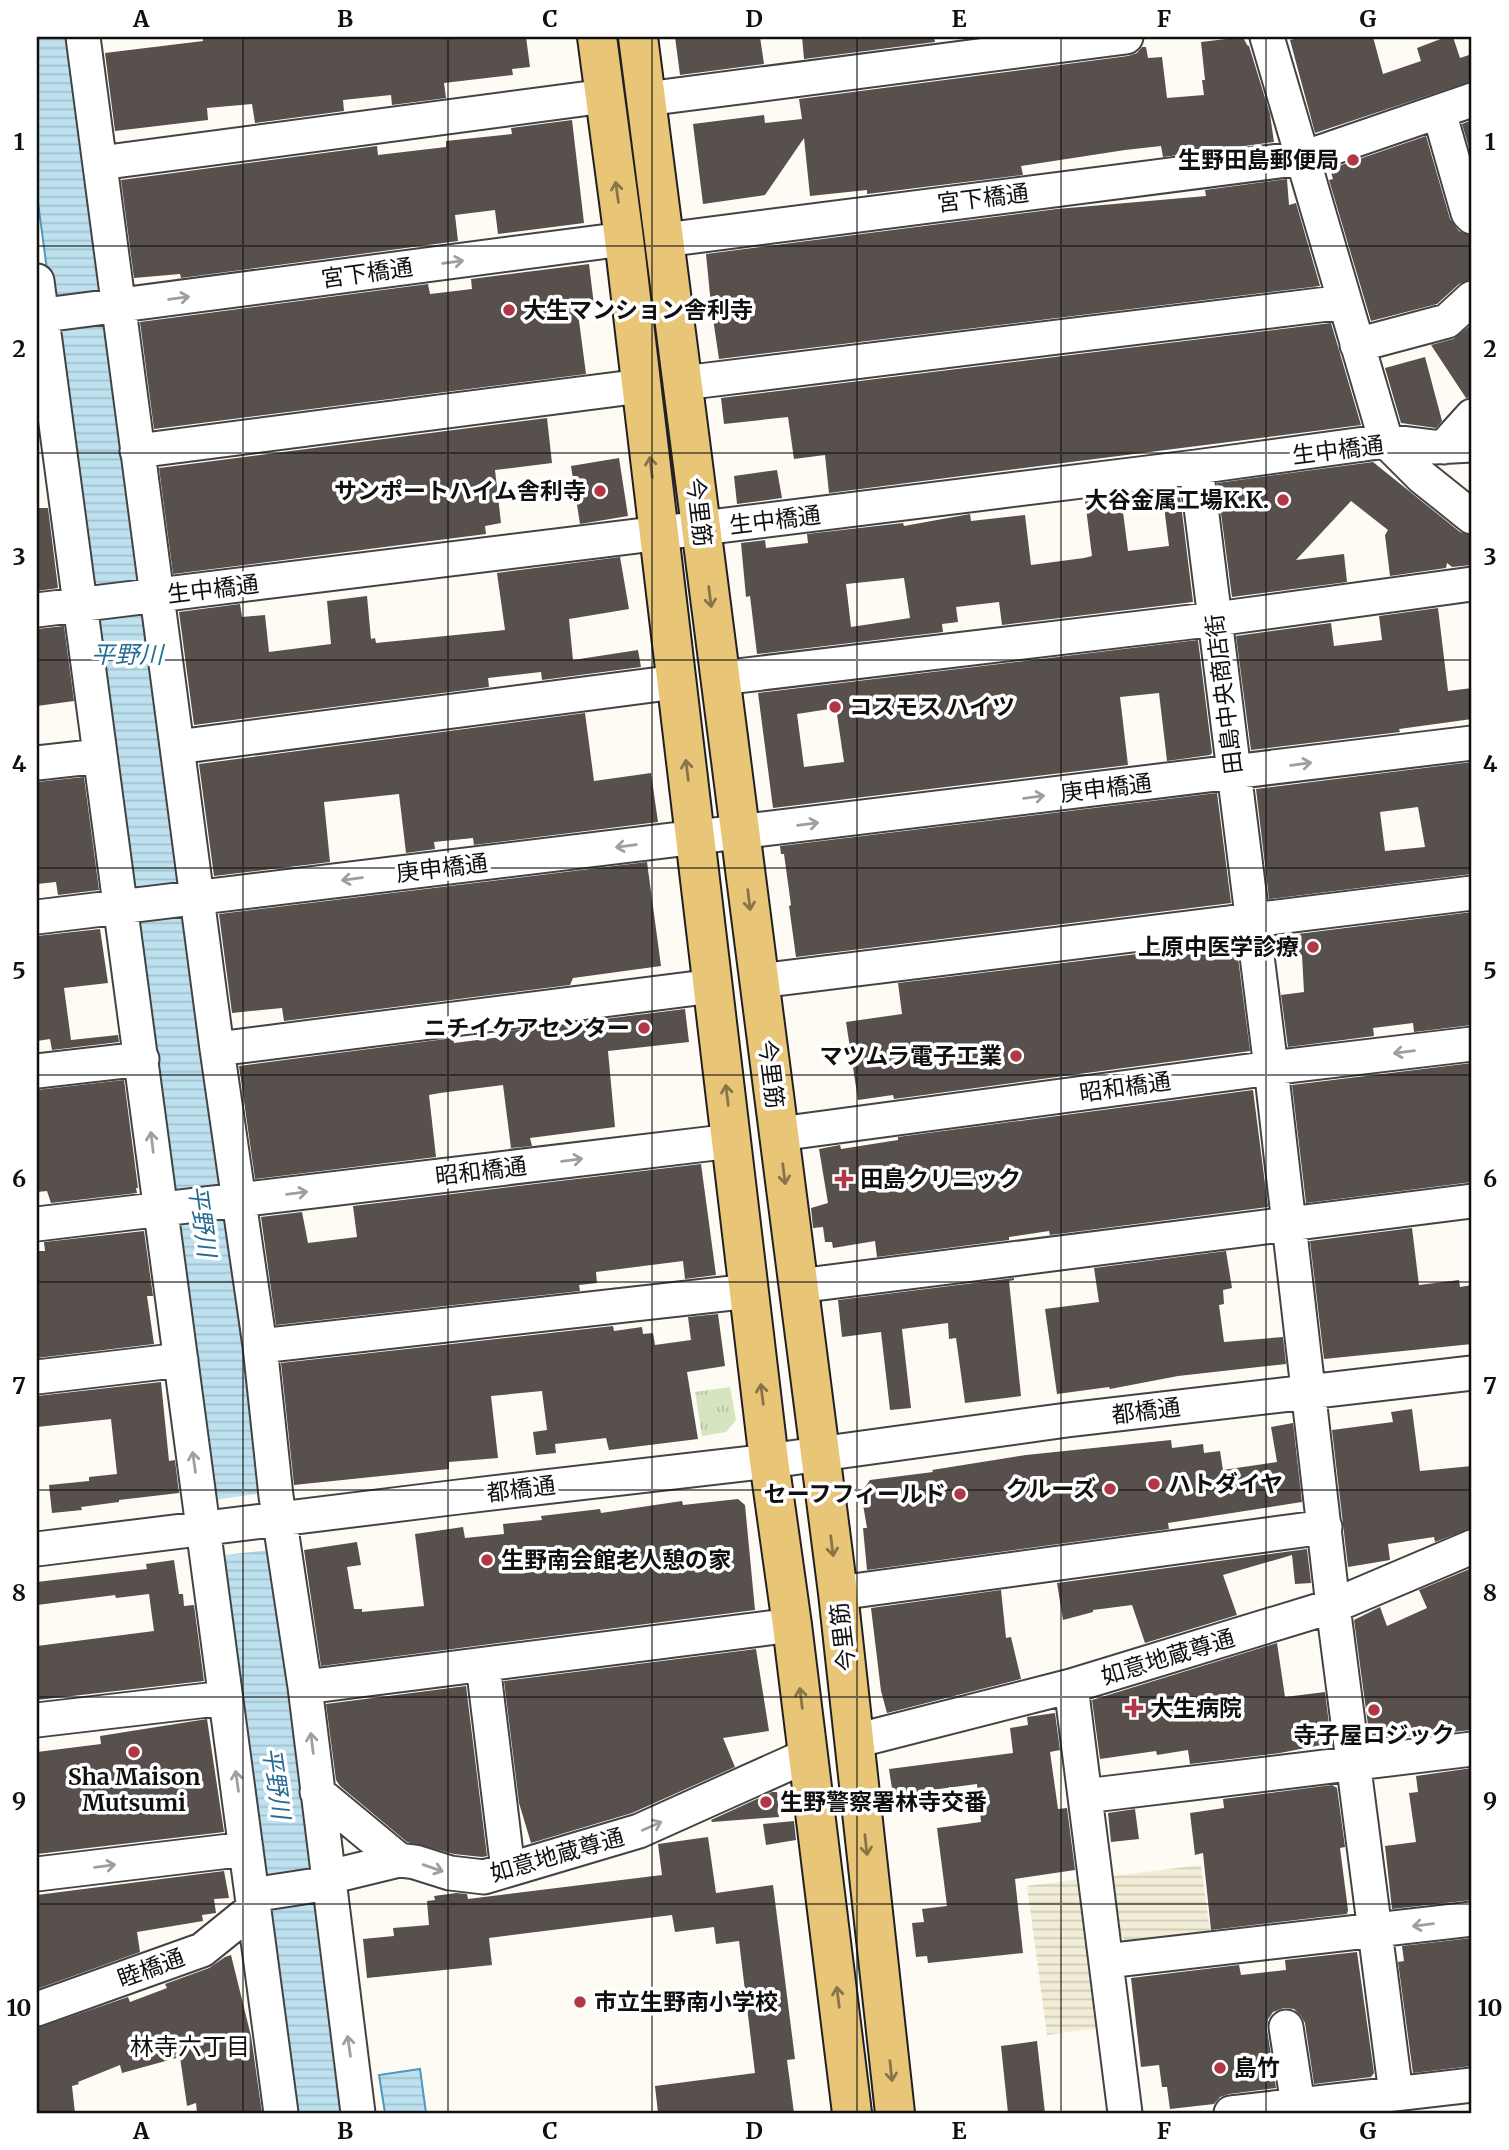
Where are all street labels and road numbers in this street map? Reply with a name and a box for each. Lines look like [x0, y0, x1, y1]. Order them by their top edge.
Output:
street label: 宮下橋通 [936, 178, 1030, 218]
street label: 宮下橋通 [319, 252, 415, 293]
street label: 生中橋通 [1291, 430, 1385, 470]
street label: 今里筋 [681, 476, 718, 548]
street label: 生中橋通 [728, 500, 822, 540]
street label: 生中橋通 [166, 569, 260, 609]
street label: 田島中央商店街 [1199, 612, 1248, 776]
street label: 庚申橋通 [1059, 768, 1153, 808]
street label: 庚申橋通 [395, 848, 489, 888]
street label: 今里筋 [753, 1038, 790, 1110]
street label: 昭和橋通 [1077, 1066, 1173, 1107]
street label: 昭和橋通 [434, 1151, 528, 1191]
street label: 都橋通 [1110, 1392, 1182, 1429]
street label: 都橋通 [485, 1470, 557, 1507]
street label: 今里筋 [824, 1601, 861, 1673]
street label: 如意地蔵尊通 [1098, 1622, 1238, 1691]
street label: 如意地蔵尊通 [487, 1822, 627, 1887]
street label: 睦橋通 [113, 1942, 188, 1993]

